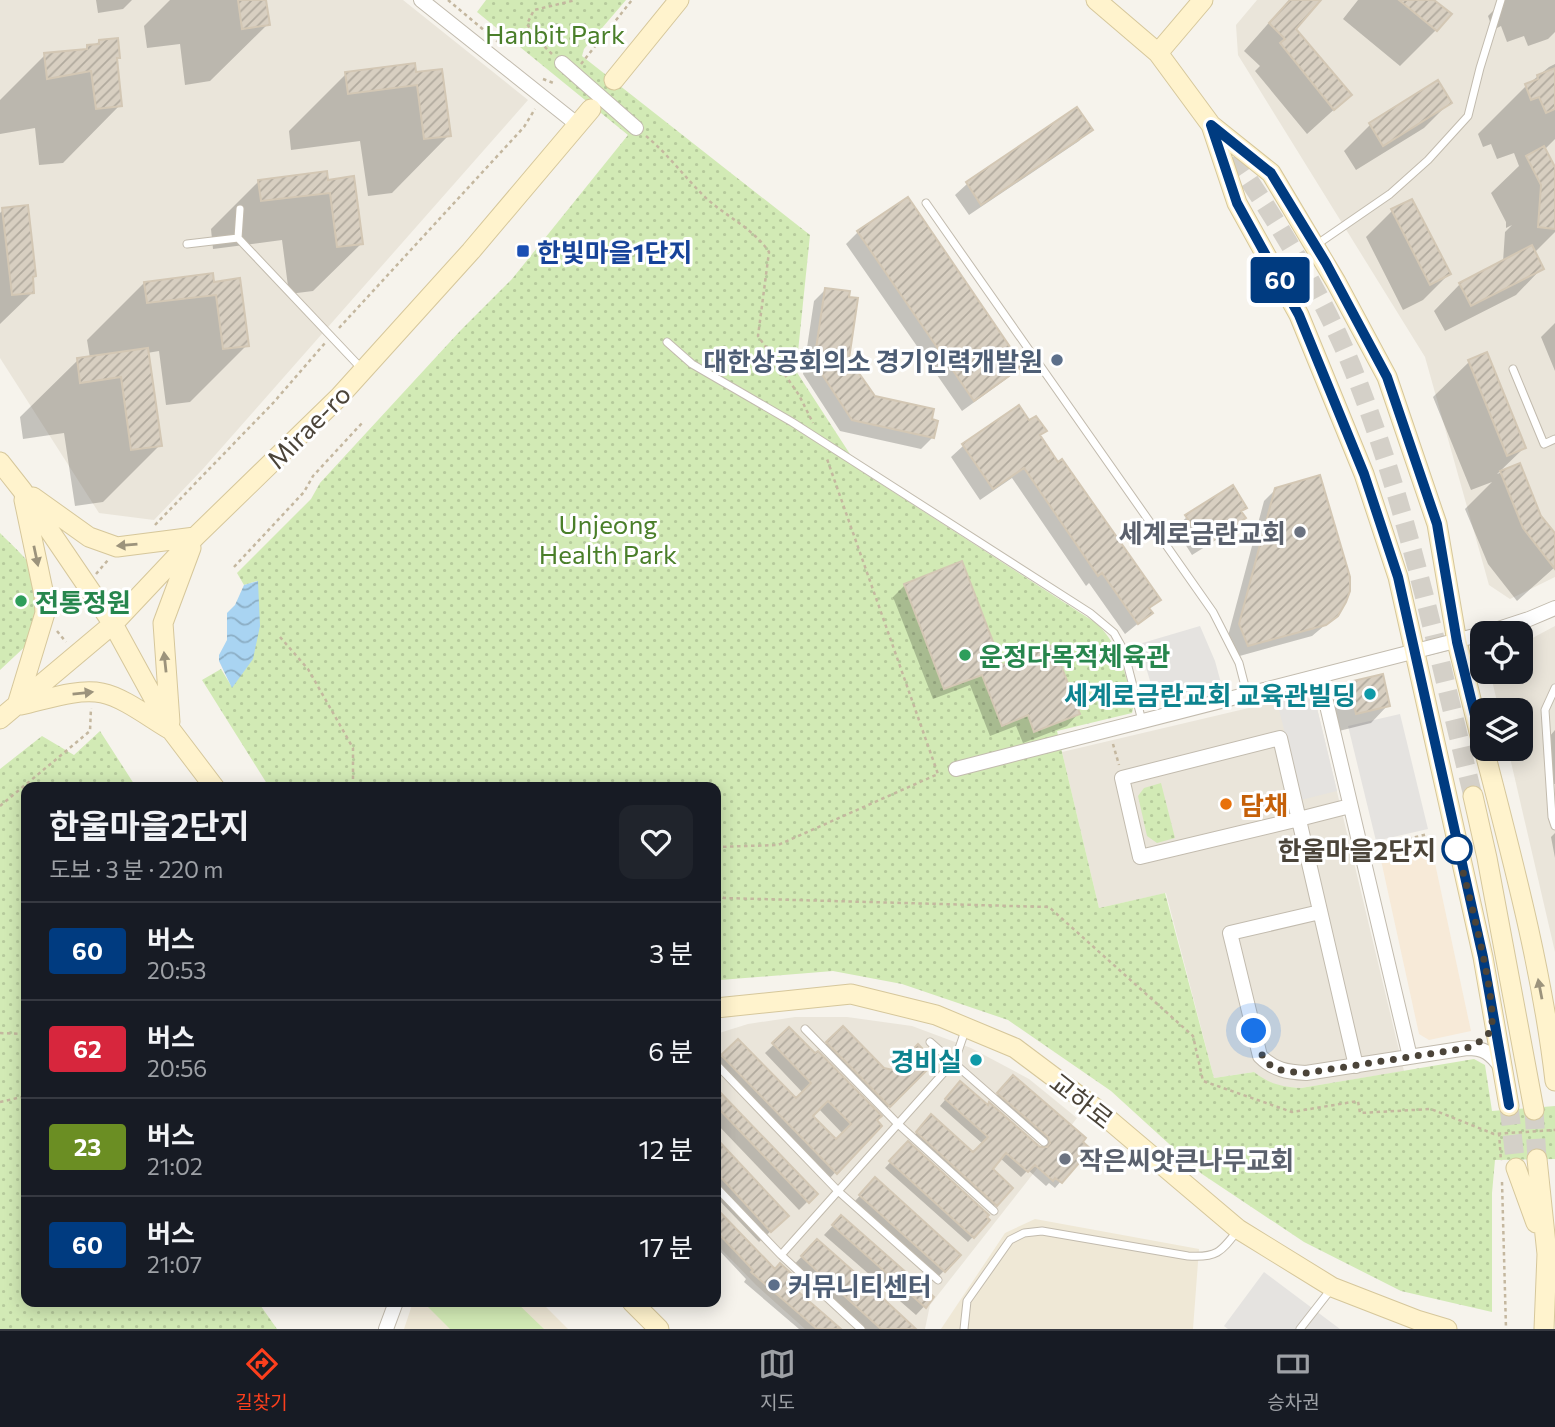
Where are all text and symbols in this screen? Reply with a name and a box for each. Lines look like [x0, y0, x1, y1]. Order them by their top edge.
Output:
park label: Hanbit Park [485, 18, 625, 49]
place label: 한빛마을1단지 [537, 236, 692, 267]
marker: 한빛마을1단지 [515, 243, 531, 259]
line badge: 60 [1248, 257, 1312, 303]
text: 60 [1265, 265, 1295, 294]
place label: 대한상공회의소 경기인력개발원 [703, 345, 1043, 376]
marker: 대한상공회의소 경기인력개발원 [1049, 352, 1065, 368]
street label: Mirae-ro [260, 378, 356, 474]
park label: Unjeong Health Park [539, 508, 677, 569]
place label: 세계로금란교회 [1119, 517, 1286, 548]
marker: 세계로금란교회 [1292, 524, 1308, 540]
one-way arrow [116, 540, 138, 551]
one-way arrow [31, 545, 42, 567]
place label: 전통정원 [35, 586, 131, 617]
marker: 전통정원 [13, 593, 29, 609]
map controls [1470, 621, 1533, 761]
button: locate [1470, 621, 1533, 684]
place label: 운정다목적체육관 [979, 640, 1170, 671]
marker: 운정다목적체육관 [957, 647, 973, 663]
one-way arrow [159, 651, 170, 673]
place label: 세계로금란교회 교육관빌딩 [1064, 679, 1356, 710]
marker: 세계로금란교회 교육관빌딩 [1362, 686, 1378, 702]
one-way arrow [72, 688, 94, 699]
button: layers [1470, 698, 1533, 761]
place label: 담채 [1240, 789, 1288, 820]
marker: 담채 [1218, 796, 1234, 812]
text: 한울마을2단지 [49, 804, 250, 845]
button: heart [619, 805, 693, 879]
place label: 한울마을2단지 [1278, 834, 1436, 865]
marker: 한울마을2단지 [1442, 834, 1472, 864]
text: 도보 · 3 분 · 220 m [49, 855, 223, 883]
text: 버스 [147, 923, 195, 954]
text: 60 [72, 936, 103, 965]
text: 3 분 [649, 937, 693, 968]
text: 20:53 [147, 956, 206, 984]
one-way arrow [1535, 978, 1546, 1000]
your location [1236, 1013, 1271, 1048]
text: 버스 [147, 1021, 195, 1052]
text: 62 [73, 1034, 102, 1063]
text: 6 분 [648, 1035, 693, 1066]
place label: 경비실 [890, 1045, 962, 1076]
marker: 경비실 [968, 1052, 984, 1068]
text: 20:56 [147, 1054, 207, 1082]
street label: 교하로 [1044, 1066, 1120, 1134]
text: 버스 [147, 1119, 195, 1150]
text: 23 [74, 1132, 101, 1161]
text: 12 분 [639, 1133, 693, 1164]
place label: 작은씨앗큰나무교회 [1079, 1144, 1294, 1175]
marker: 작은씨앗큰나무교회 [1057, 1151, 1073, 1167]
text: 21:02 [147, 1152, 203, 1180]
text: 버스 [147, 1217, 195, 1248]
text: 60 [72, 1230, 103, 1259]
text: 17 분 [639, 1231, 693, 1262]
text: 21:07 [147, 1250, 202, 1278]
place label: 커뮤니티센터 [788, 1270, 932, 1301]
marker: 커뮤니티센터 [766, 1277, 782, 1293]
tab: 길찾기 [235, 1345, 288, 1414]
tab: 지도 [758, 1345, 796, 1414]
tab: 승차권 [1267, 1345, 1320, 1414]

